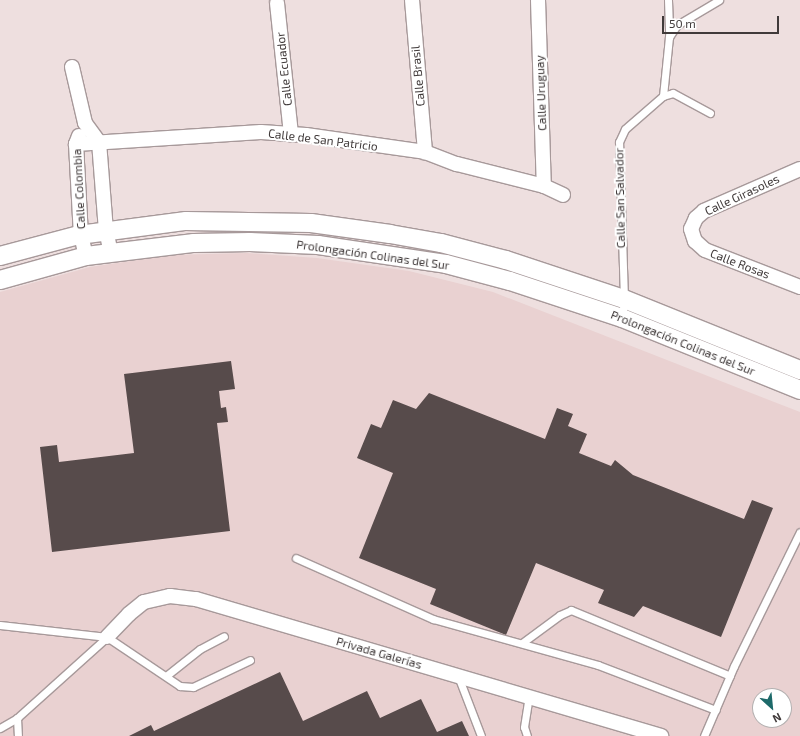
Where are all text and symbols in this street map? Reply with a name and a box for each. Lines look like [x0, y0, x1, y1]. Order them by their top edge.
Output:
scale bar [664, 8, 781, 34]
text: 50 m [669, 16, 696, 30]
street label: Calle Ecuador [273, 31, 295, 107]
street label: Calle Brasil [408, 45, 428, 107]
street label: Calle Uruguay [532, 55, 550, 131]
street label: Calle de San Patricio [267, 126, 379, 154]
street label: Calle Colombia [70, 148, 88, 230]
street label: Calle San Salvador [612, 148, 628, 248]
street label: Calle Girasoles [702, 171, 782, 219]
street label: Prolongación Colinas del Sur [295, 237, 451, 273]
street label: Calle Rosas [708, 246, 772, 282]
street label: Prolongación Colinas del Sur [608, 307, 758, 379]
street label: Privada Galerías [334, 634, 424, 672]
north arrow [752, 688, 792, 728]
text: N [771, 711, 784, 726]

